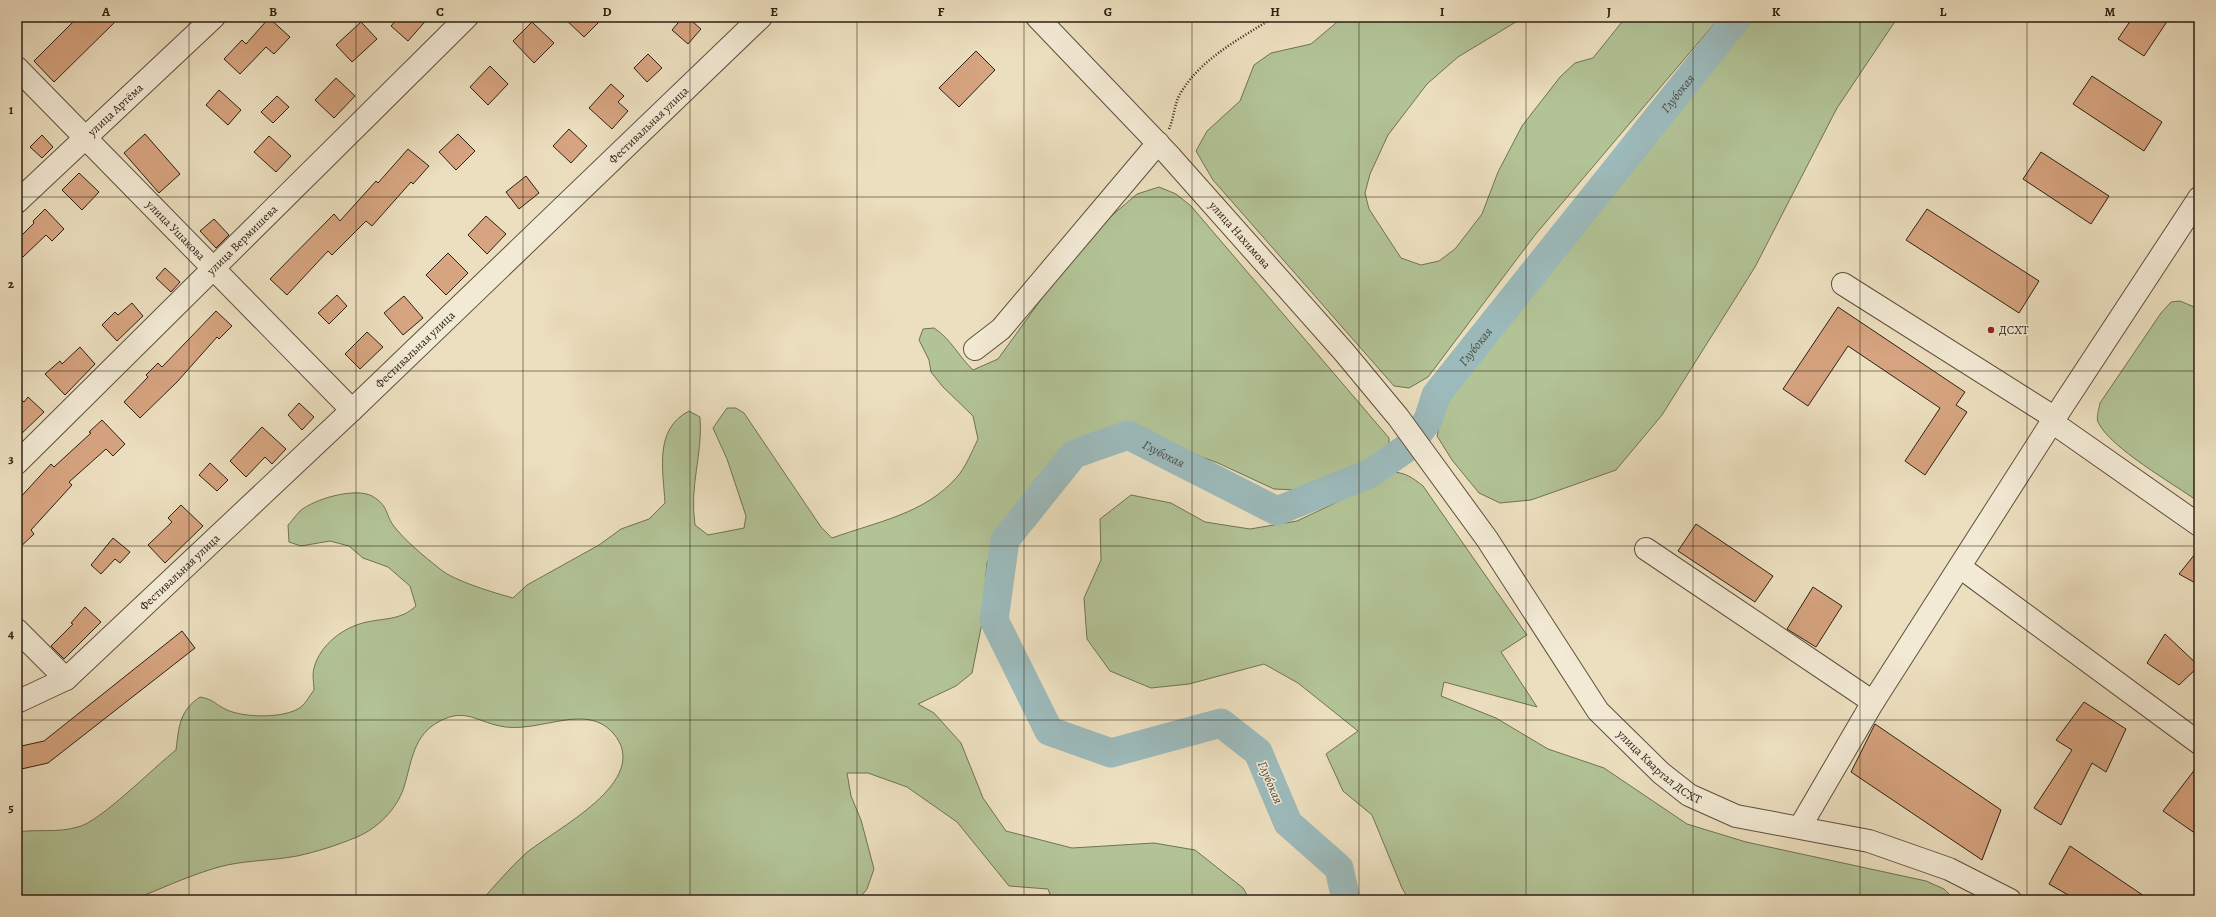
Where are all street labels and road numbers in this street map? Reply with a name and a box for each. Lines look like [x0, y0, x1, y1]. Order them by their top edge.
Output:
street label: улица Артёма [83, 79, 147, 140]
street label: Фестивальная улица [605, 82, 692, 167]
street label: улица Ушакова [142, 196, 209, 264]
street label: улица Нахимова [1205, 197, 1275, 273]
street label: улица Вермишева [203, 201, 281, 279]
street label: Фестивальная улица [371, 307, 459, 392]
street label: Фестивальная улица [136, 530, 224, 614]
street label: улица Квартал ДСХТ [1613, 725, 1704, 808]

